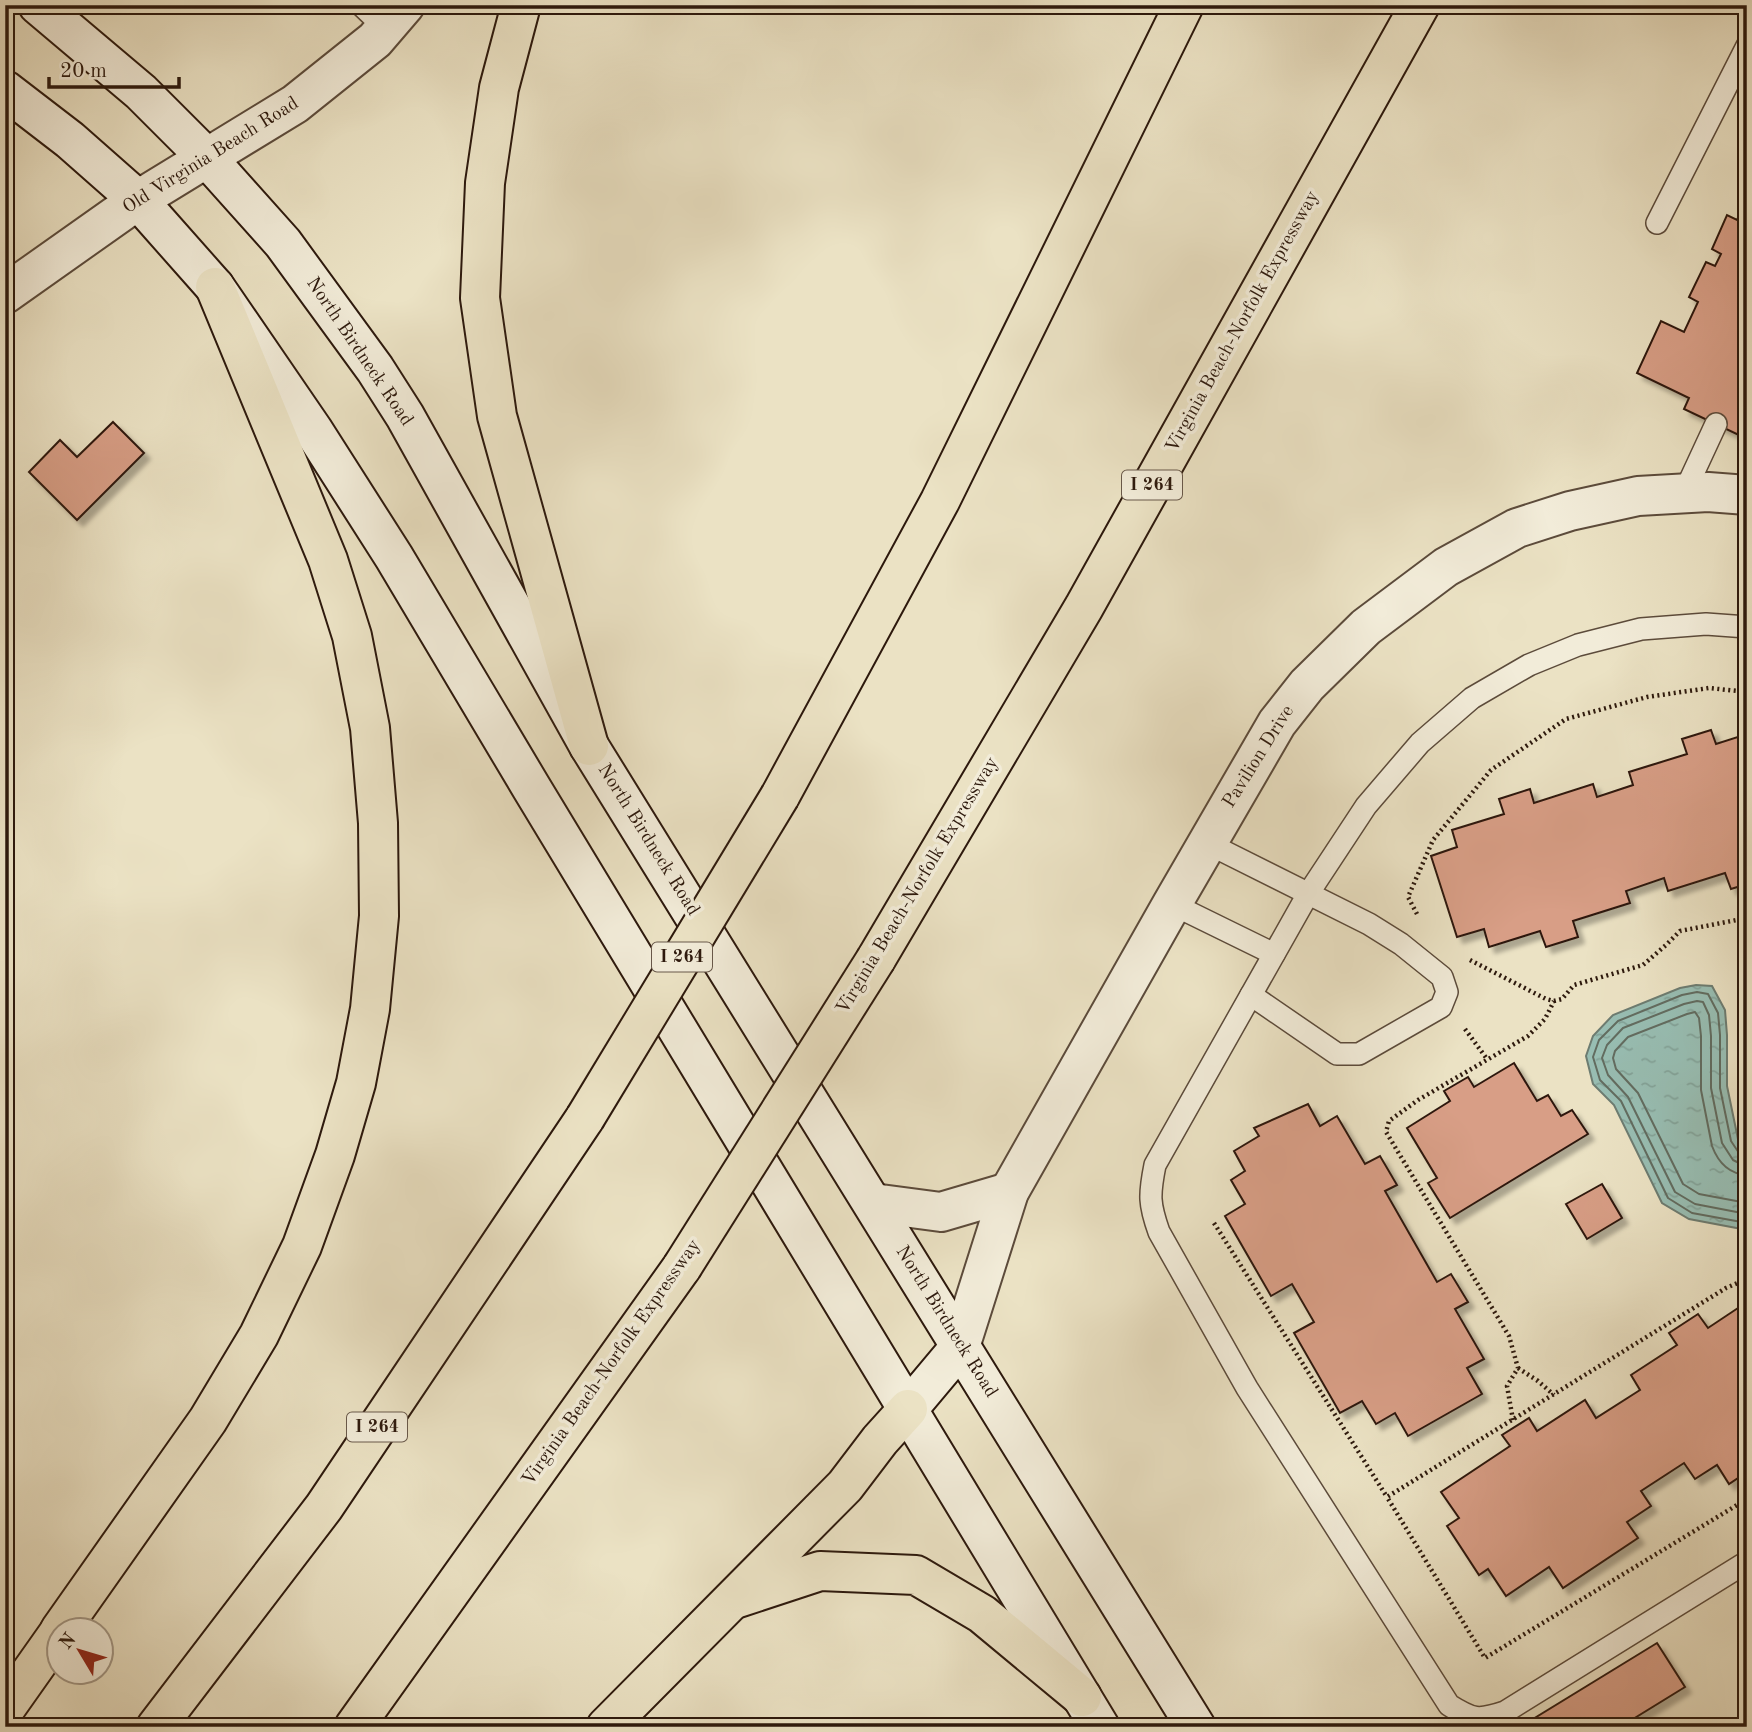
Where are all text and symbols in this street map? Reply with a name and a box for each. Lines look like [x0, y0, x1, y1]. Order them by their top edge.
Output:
scale bar [49, 46, 178, 90]
text: 20 m [60, 61, 107, 82]
street label: Old Virginia Beach Road [120, 94, 302, 218]
street label: Virginia Beach-Norfolk Expressway [1163, 188, 1323, 456]
street label: North Birdneck Road [302, 274, 416, 430]
road number: I 264 [1122, 471, 1182, 500]
street label: Pavilion Drive [1220, 702, 1298, 812]
street label: Virginia Beach-Norfolk Expressway [834, 754, 1002, 1018]
street label: North Birdneck Road [594, 761, 702, 919]
road number: I 264 [652, 942, 712, 972]
street label: Virginia Beach-Norfolk Expressway [519, 1236, 705, 1490]
street label: North Birdneck Road [892, 1243, 1000, 1401]
road number: I 264 [347, 1412, 407, 1442]
north arrow [46, 1616, 116, 1686]
text: N [57, 1630, 81, 1654]

